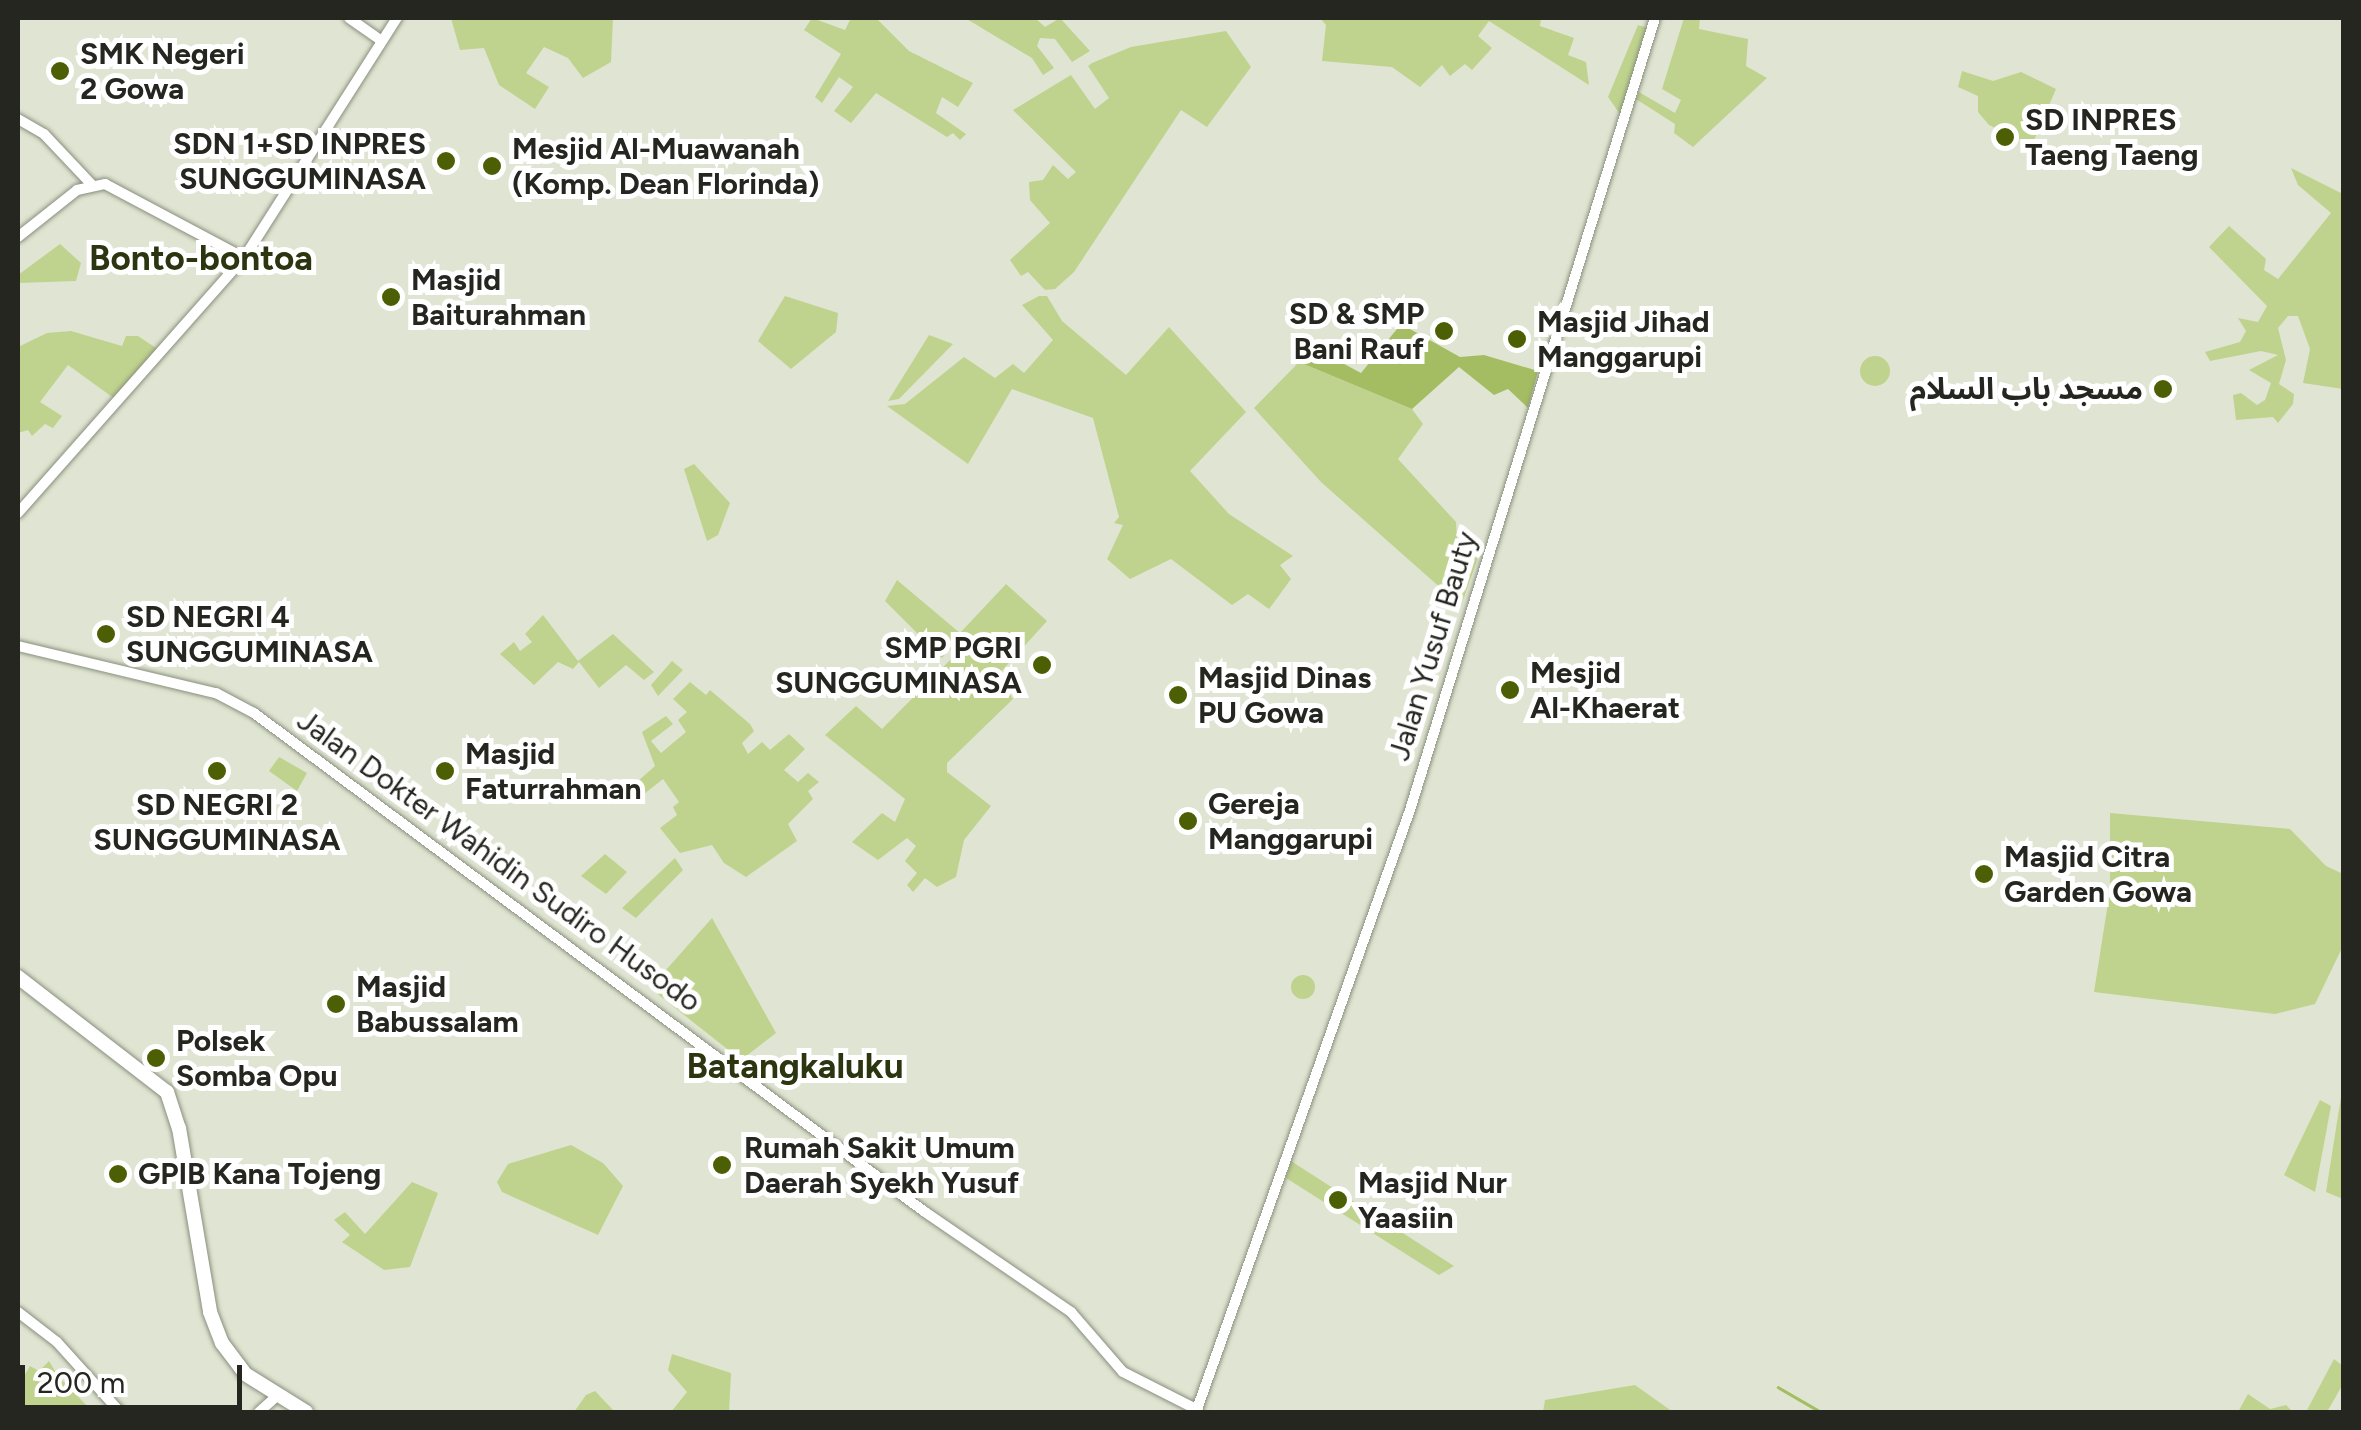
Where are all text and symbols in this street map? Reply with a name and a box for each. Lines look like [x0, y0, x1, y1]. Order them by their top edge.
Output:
place label: SMK Negeri 2 Gowa [80, 36, 245, 106]
marker: SMK Negeri 2 Gowa [49, 60, 71, 82]
place label: SD INPRES Taeng Taeng [2025, 102, 2199, 172]
place label: SDN 1+SD INPRES SUNGGUMINASA [173, 126, 426, 196]
marker: SD INPRES Taeng Taeng [1994, 126, 2016, 148]
place label: Mesjid Al-Muawanah (Komp. Dean Florinda) [512, 131, 820, 202]
marker: SDN 1+SD INPRES SUNGGUMINASA [435, 150, 457, 172]
marker: Mesjid Al-Muawanah (Komp. Dean Florinda) [481, 155, 503, 177]
district label: Bonto-bontoa [89, 237, 313, 279]
place label: Masjid Baiturahman [411, 262, 586, 332]
marker: Masjid Baiturahman [380, 286, 402, 308]
place label: SD & SMP Bani Rauf [1289, 296, 1424, 366]
place label: Masjid Jihad Manggarupi [1537, 304, 1710, 374]
marker: SD & SMP Bani Rauf [1433, 320, 1455, 342]
marker: Masjid Jihad Manggarupi [1506, 328, 1528, 350]
place label: مسجد باب السلام [1910, 371, 2143, 407]
marker: مسجد باب السلام [2152, 378, 2174, 400]
street label: Jalan Yusuf Bauty [1381, 527, 1485, 765]
place label: SD NEGRI 4 SUNGGUMINASA [126, 599, 373, 670]
marker: SD NEGRI 4 SUNGGUMINASA [95, 623, 117, 645]
place label: SMP PGRI SUNGGUMINASA [775, 630, 1022, 700]
marker: SMP PGRI SUNGGUMINASA [1031, 654, 1053, 676]
place label: Mesjid Al-Khaerat [1530, 655, 1680, 726]
place label: Masjid Dinas PU Gowa [1198, 660, 1371, 730]
marker: Mesjid Al-Khaerat [1499, 679, 1521, 701]
marker: Masjid Dinas PU Gowa [1167, 684, 1189, 706]
street label: Jalan Dokter Wahidin Sudiro Husodo [290, 702, 708, 1020]
place label: Masjid Faturrahman [465, 736, 641, 806]
marker: SD NEGRI 2 SUNGGUMINASA [206, 760, 228, 782]
marker: Masjid Faturrahman [434, 760, 456, 782]
place label: Gereja Manggarupi [1208, 786, 1373, 856]
place label: SD NEGRI 2 SUNGGUMINASA [94, 787, 340, 858]
marker: Gereja Manggarupi [1177, 810, 1199, 832]
place label: Masjid Citra Garden Gowa [2004, 839, 2192, 910]
marker: Masjid Citra Garden Gowa [1973, 863, 1995, 885]
place label: Masjid Babussalam [356, 969, 519, 1040]
marker: Masjid Babussalam [325, 993, 347, 1015]
place label: Polsek Somba Opu [176, 1023, 337, 1094]
district label: Batangkaluku [686, 1045, 904, 1087]
marker: Polsek Somba Opu [145, 1047, 167, 1069]
place label: Rumah Sakit Umum Daerah Syekh Yusuf [744, 1130, 1019, 1200]
marker: Rumah Sakit Umum Daerah Syekh Yusuf [709, 1152, 735, 1178]
place label: GPIB Kana Tojeng [138, 1156, 381, 1192]
marker: GPIB Kana Tojeng [107, 1163, 129, 1185]
place label: Masjid Nur Yaasiin [1358, 1165, 1507, 1236]
marker: Masjid Nur Yaasiin [1327, 1189, 1349, 1211]
scale bar [25, 1345, 248, 1407]
text: 200 m [37, 1364, 125, 1401]

